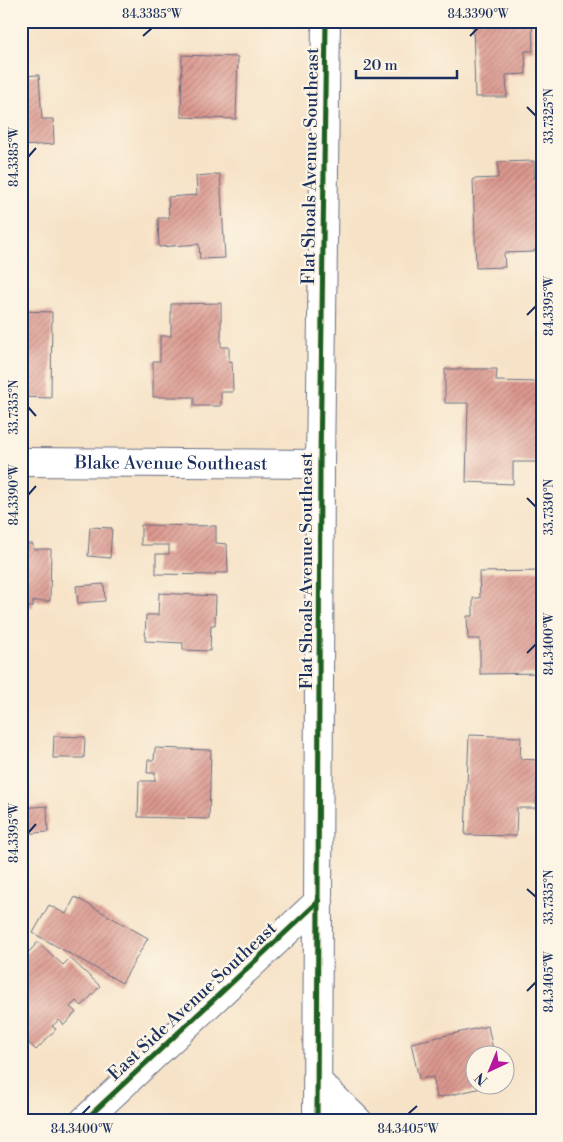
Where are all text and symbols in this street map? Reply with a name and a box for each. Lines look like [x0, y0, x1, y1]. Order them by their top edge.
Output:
text: 84.3385°W [122, 7, 183, 22]
text: 84.3390°W [447, 7, 510, 22]
street label: Flat Shoals Avenue Southeast [297, 47, 324, 285]
scale bar [356, 48, 457, 80]
text: 20 m [363, 56, 398, 75]
text: 33.7325°N [542, 88, 557, 144]
text: 84.3385°W [7, 126, 22, 187]
text: 84.3395°W [542, 275, 557, 336]
text: 33.7335°N [7, 379, 22, 435]
street label: Blake Avenue Southeast [73, 451, 268, 476]
street label: Flat Shoals Avenue Southeast [295, 452, 318, 690]
text: 84.3390°W [7, 463, 22, 526]
text: 33.7330°N [542, 479, 557, 535]
text: 84.3400°W [542, 612, 557, 675]
text: 84.3395°W [7, 802, 22, 863]
text: 33.7335°N [542, 869, 557, 925]
street label: East Side Avenue Southeast [103, 917, 282, 1086]
text: 84.3405°W [542, 950, 557, 1013]
north arrow [466, 1044, 516, 1094]
text: N [471, 1068, 492, 1089]
text: 84.3400°W [51, 1122, 114, 1137]
text: 84.3405°W [377, 1122, 440, 1137]

